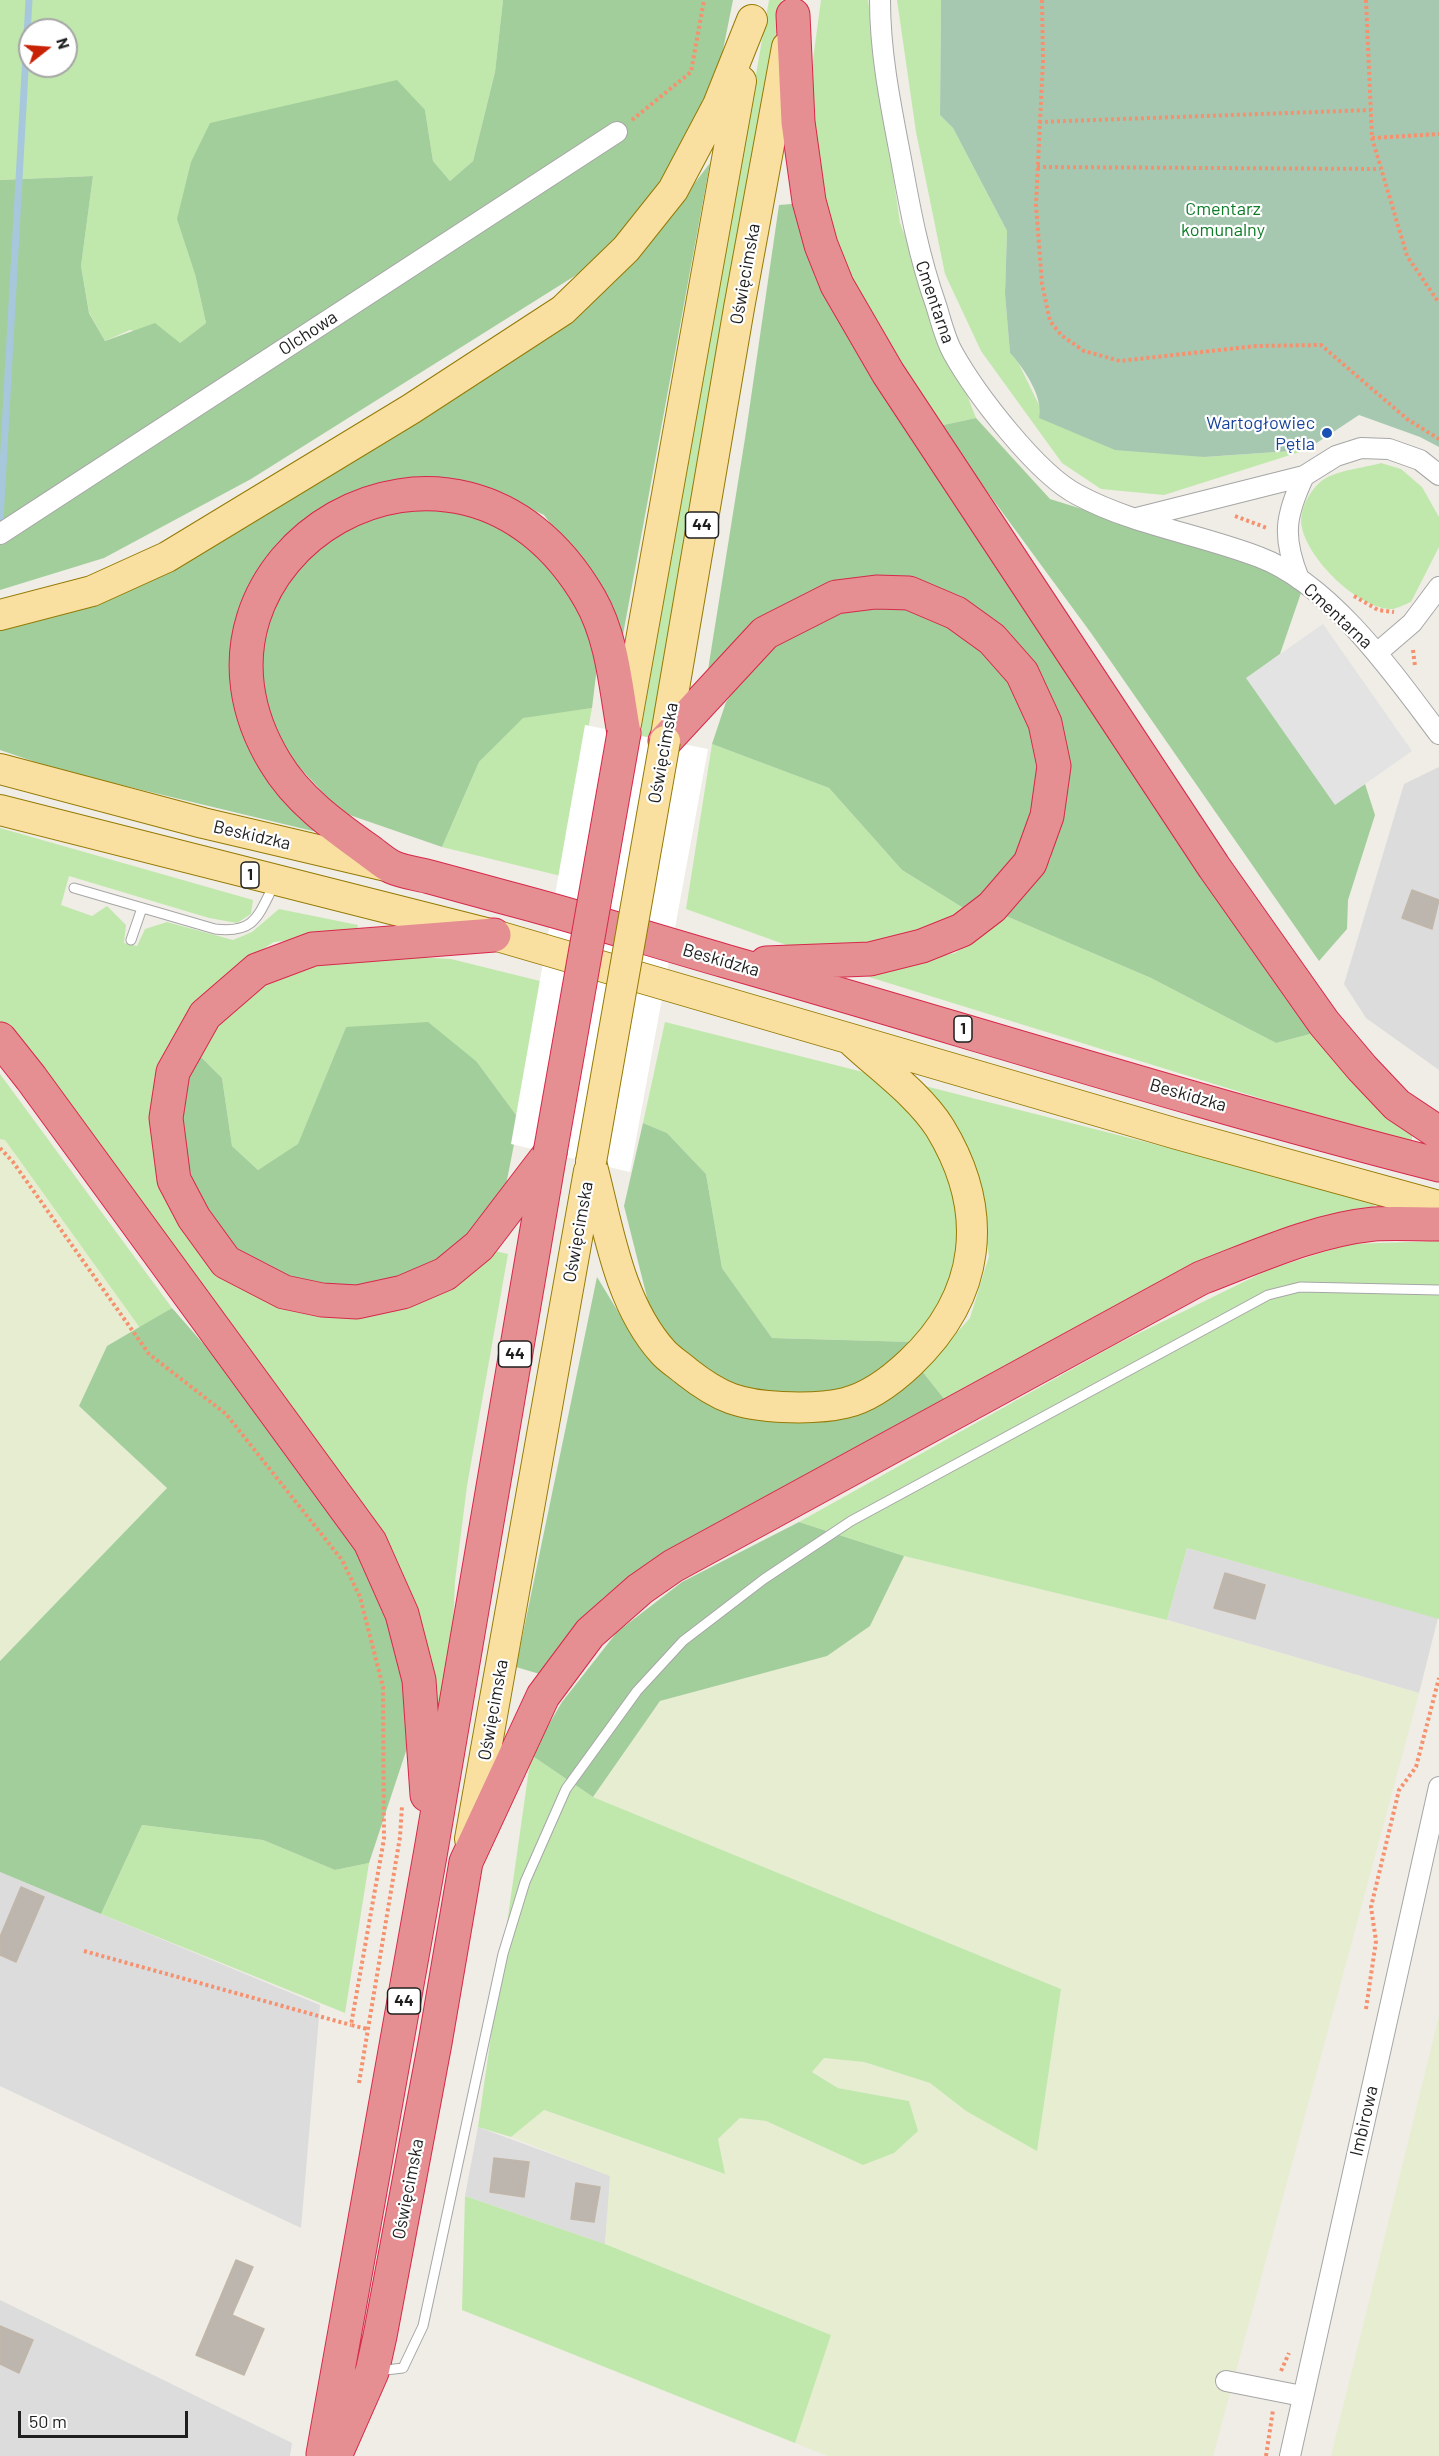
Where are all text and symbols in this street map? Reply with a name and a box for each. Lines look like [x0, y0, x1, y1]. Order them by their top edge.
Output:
north arrow [18, 18, 78, 78]
text: N [53, 35, 74, 51]
park label: Cmentarz komunalny [1181, 198, 1265, 240]
street label: Oświęcimska [726, 222, 764, 326]
street label: Cmentarna [911, 258, 959, 346]
street label: Olchowa [275, 306, 341, 360]
place label: Wartogłowiec Pętla [1206, 412, 1315, 454]
marker: Wartogłowiec Pętla [1320, 426, 1334, 440]
road number: 44 [686, 512, 718, 538]
street label: Cmentarna [1299, 579, 1377, 653]
street label: Oświęcimska [644, 701, 682, 805]
street label: Beskidzka [211, 816, 293, 854]
road number: 1 [241, 862, 259, 888]
street label: Beskidzka [680, 939, 762, 981]
road number: 1 [954, 1016, 972, 1042]
street label: Beskidzka [1147, 1074, 1229, 1116]
street label: Oświęcimska [559, 1180, 597, 1284]
road number: 44 [498, 1341, 532, 1367]
street label: Oświęcimska [474, 1658, 512, 1762]
road number: 44 [388, 1988, 420, 2014]
street label: Imbirowa [1345, 2084, 1383, 2158]
street label: Oświęcimska [388, 2137, 428, 2241]
scale bar [21, 2399, 190, 2437]
text: 50 m [29, 2410, 67, 2432]

